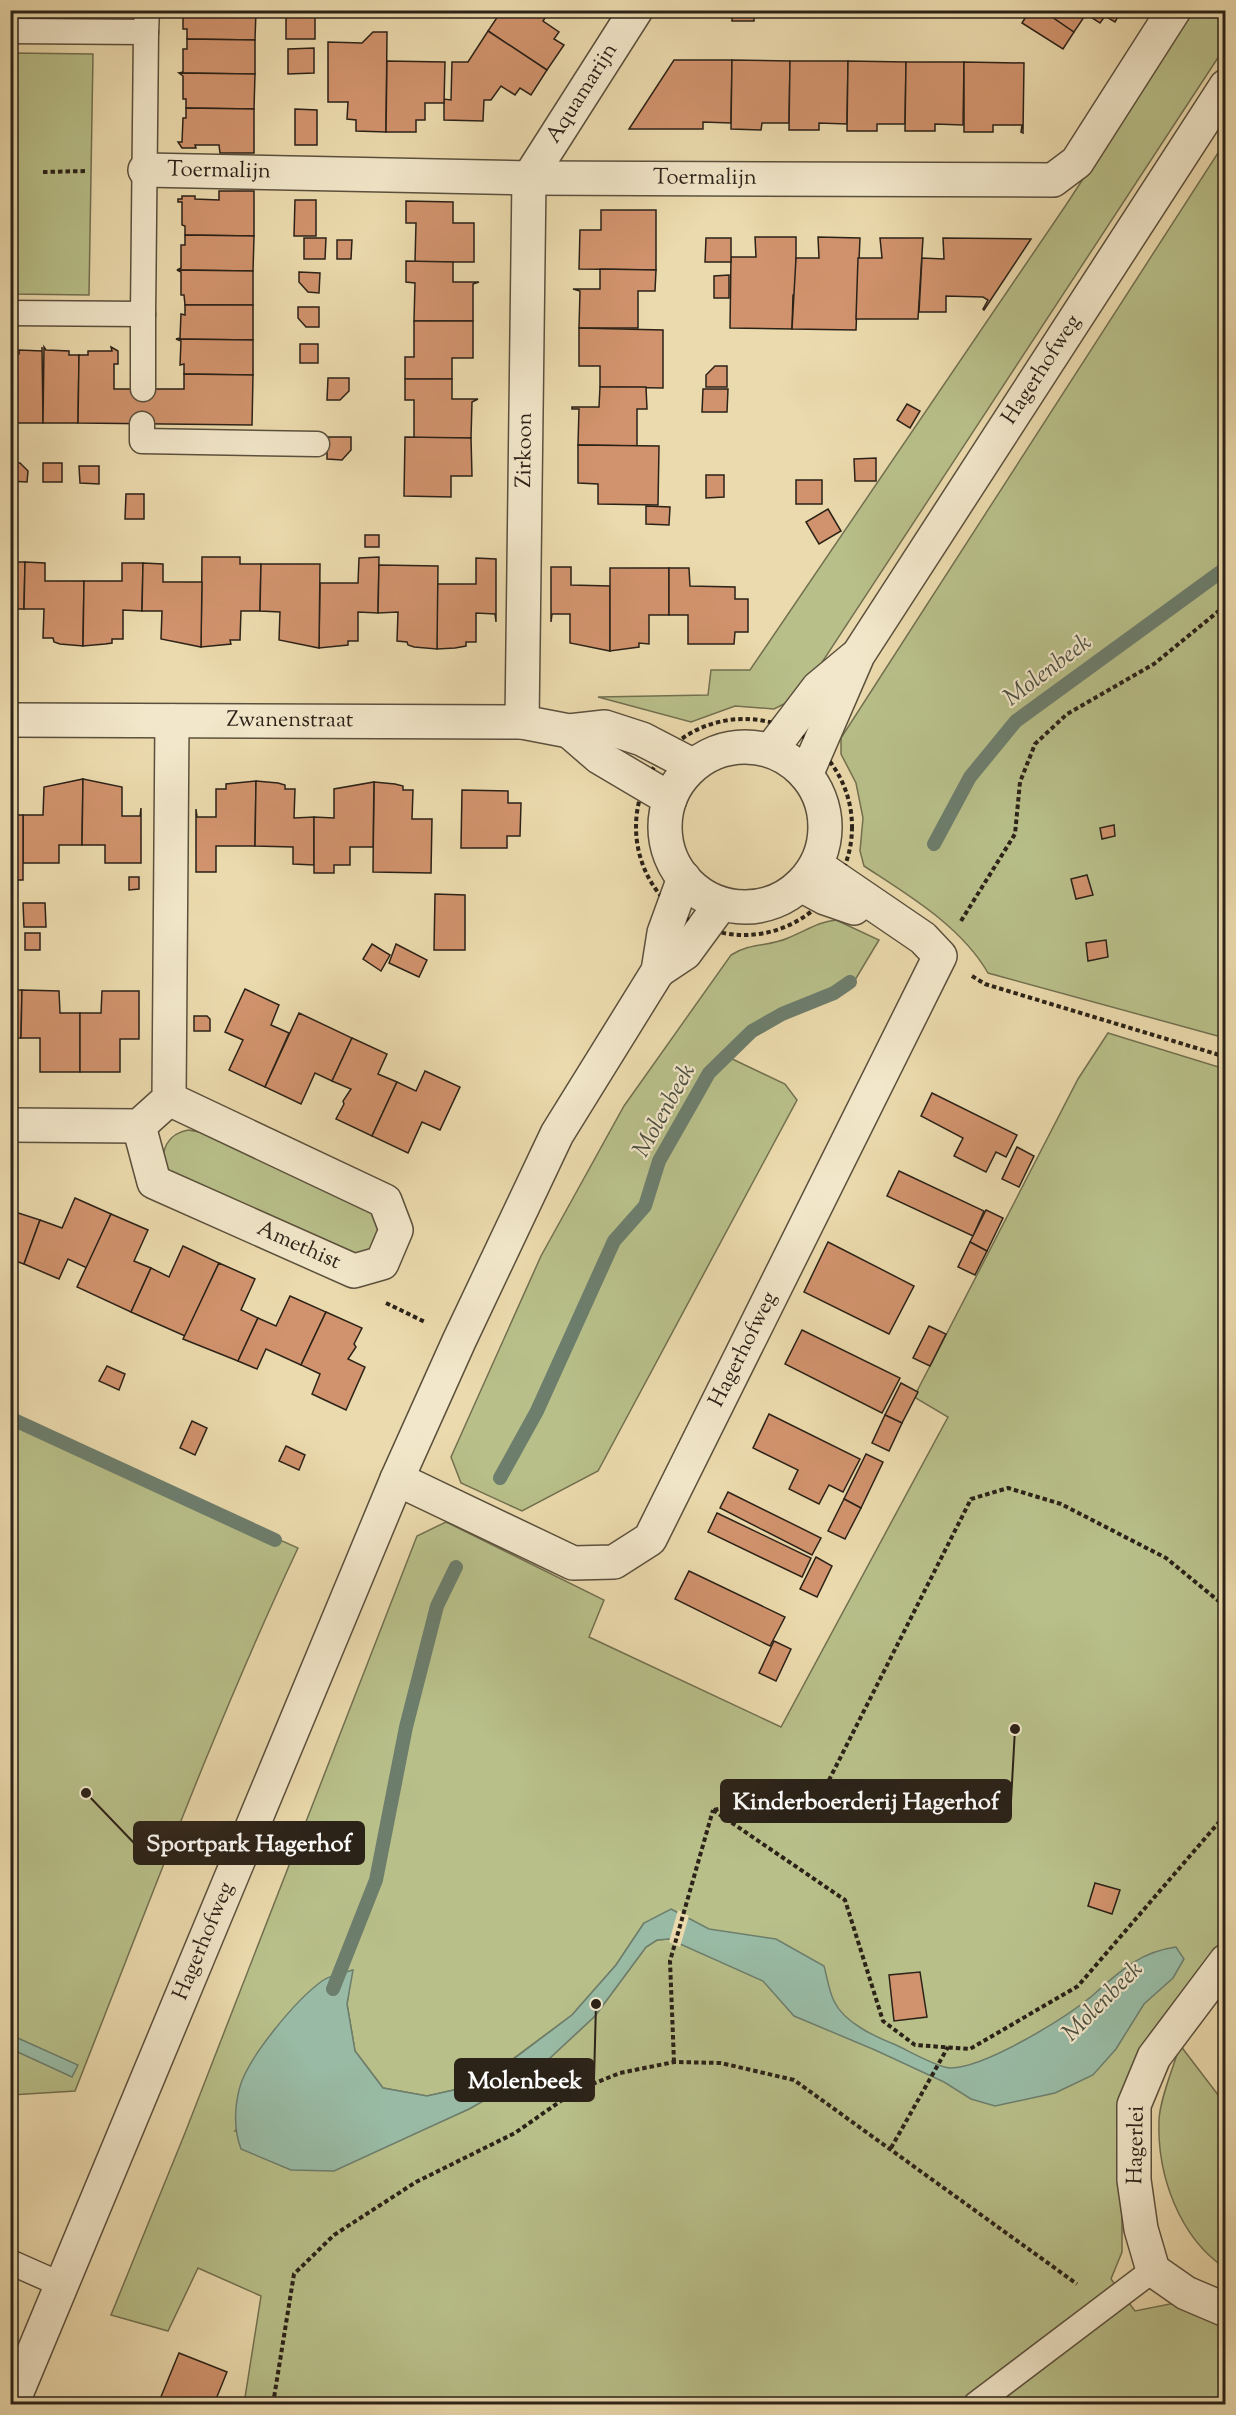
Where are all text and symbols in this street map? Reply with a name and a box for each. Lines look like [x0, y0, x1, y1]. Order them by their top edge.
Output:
street label: Aquamarijn [539, 37, 627, 150]
street label: Toermalijn [167, 154, 271, 189]
street label: Toermalijn [653, 162, 757, 195]
street label: Hagerhofweg [995, 309, 1090, 432]
street label: Zirkoon [509, 412, 542, 488]
water label: Molenbeek [997, 627, 1099, 715]
street label: Zwanenstraat [227, 705, 354, 737]
water label: Molenbeek [625, 1058, 705, 1164]
street label: Amethist [251, 1214, 346, 1279]
street label: Hagerhofweg [702, 1286, 786, 1413]
callout: Kinderboerderij Hagerhof [721, 1780, 1011, 1822]
text: Kinderboerderij Hagerhof [733, 1786, 1001, 1820]
callout: Sportpark Hagerhof [134, 1822, 364, 1864]
text: Sportpark Hagerhof [146, 1828, 354, 1862]
street label: Hagerhofweg [166, 1877, 243, 2006]
water label: Molenbeek [1055, 1954, 1151, 2050]
callout: Molenbeek [455, 2059, 594, 2101]
text: Molenbeek [468, 2065, 583, 2099]
street label: Hagerlei [1120, 2105, 1154, 2185]

